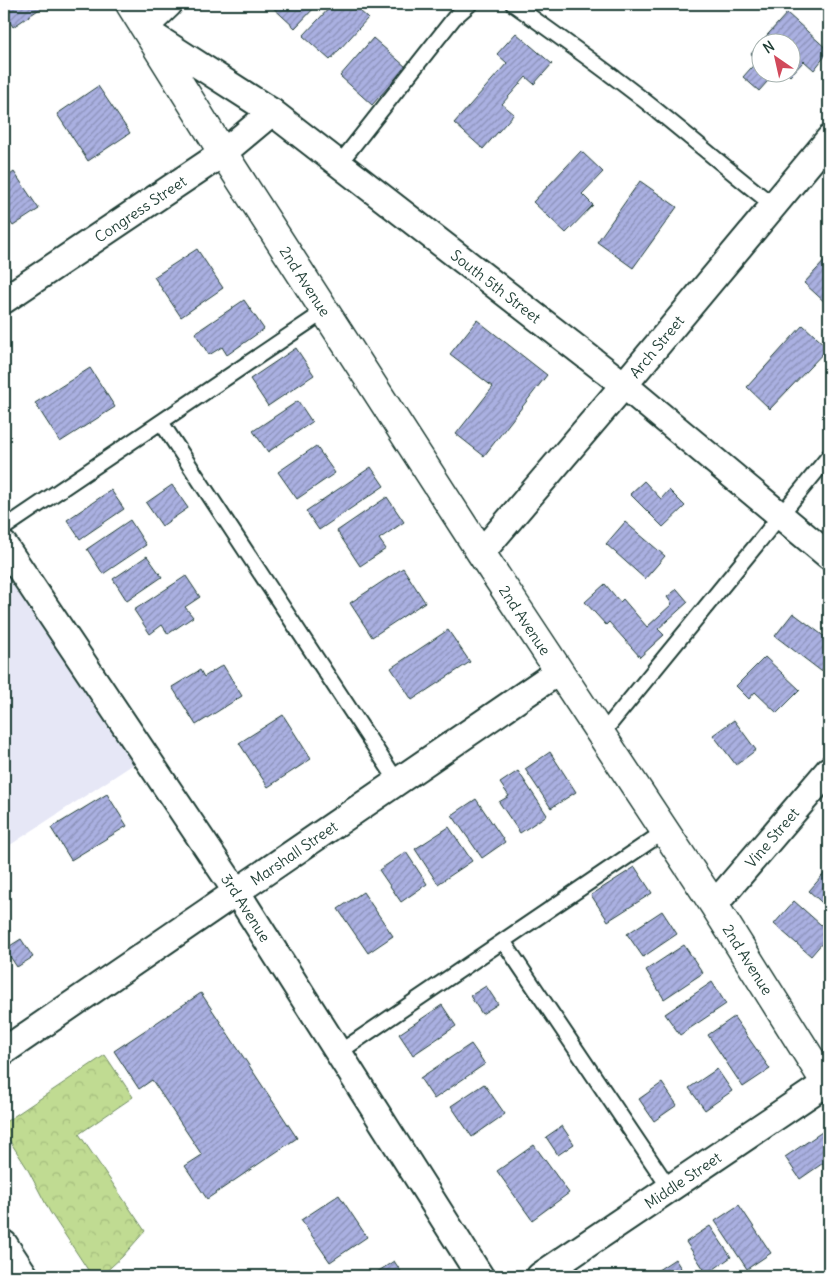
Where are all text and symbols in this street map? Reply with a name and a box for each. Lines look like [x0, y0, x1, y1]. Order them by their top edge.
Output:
north arrow [750, 32, 800, 82]
text: N [760, 37, 778, 57]
street label: Congress Street [91, 171, 190, 246]
street label: 2nd Avenue [276, 242, 335, 320]
street label: South 5th Street [447, 245, 545, 327]
street label: Arch Street [625, 311, 688, 381]
street label: 2nd Avenue [495, 582, 555, 658]
street label: Vine Street [741, 803, 803, 871]
street label: Marshall Street [246, 816, 341, 889]
street label: 3rd Avenue [217, 870, 275, 945]
street label: 2nd Avenue [719, 921, 777, 998]
street label: Middle Street [641, 1147, 724, 1212]

